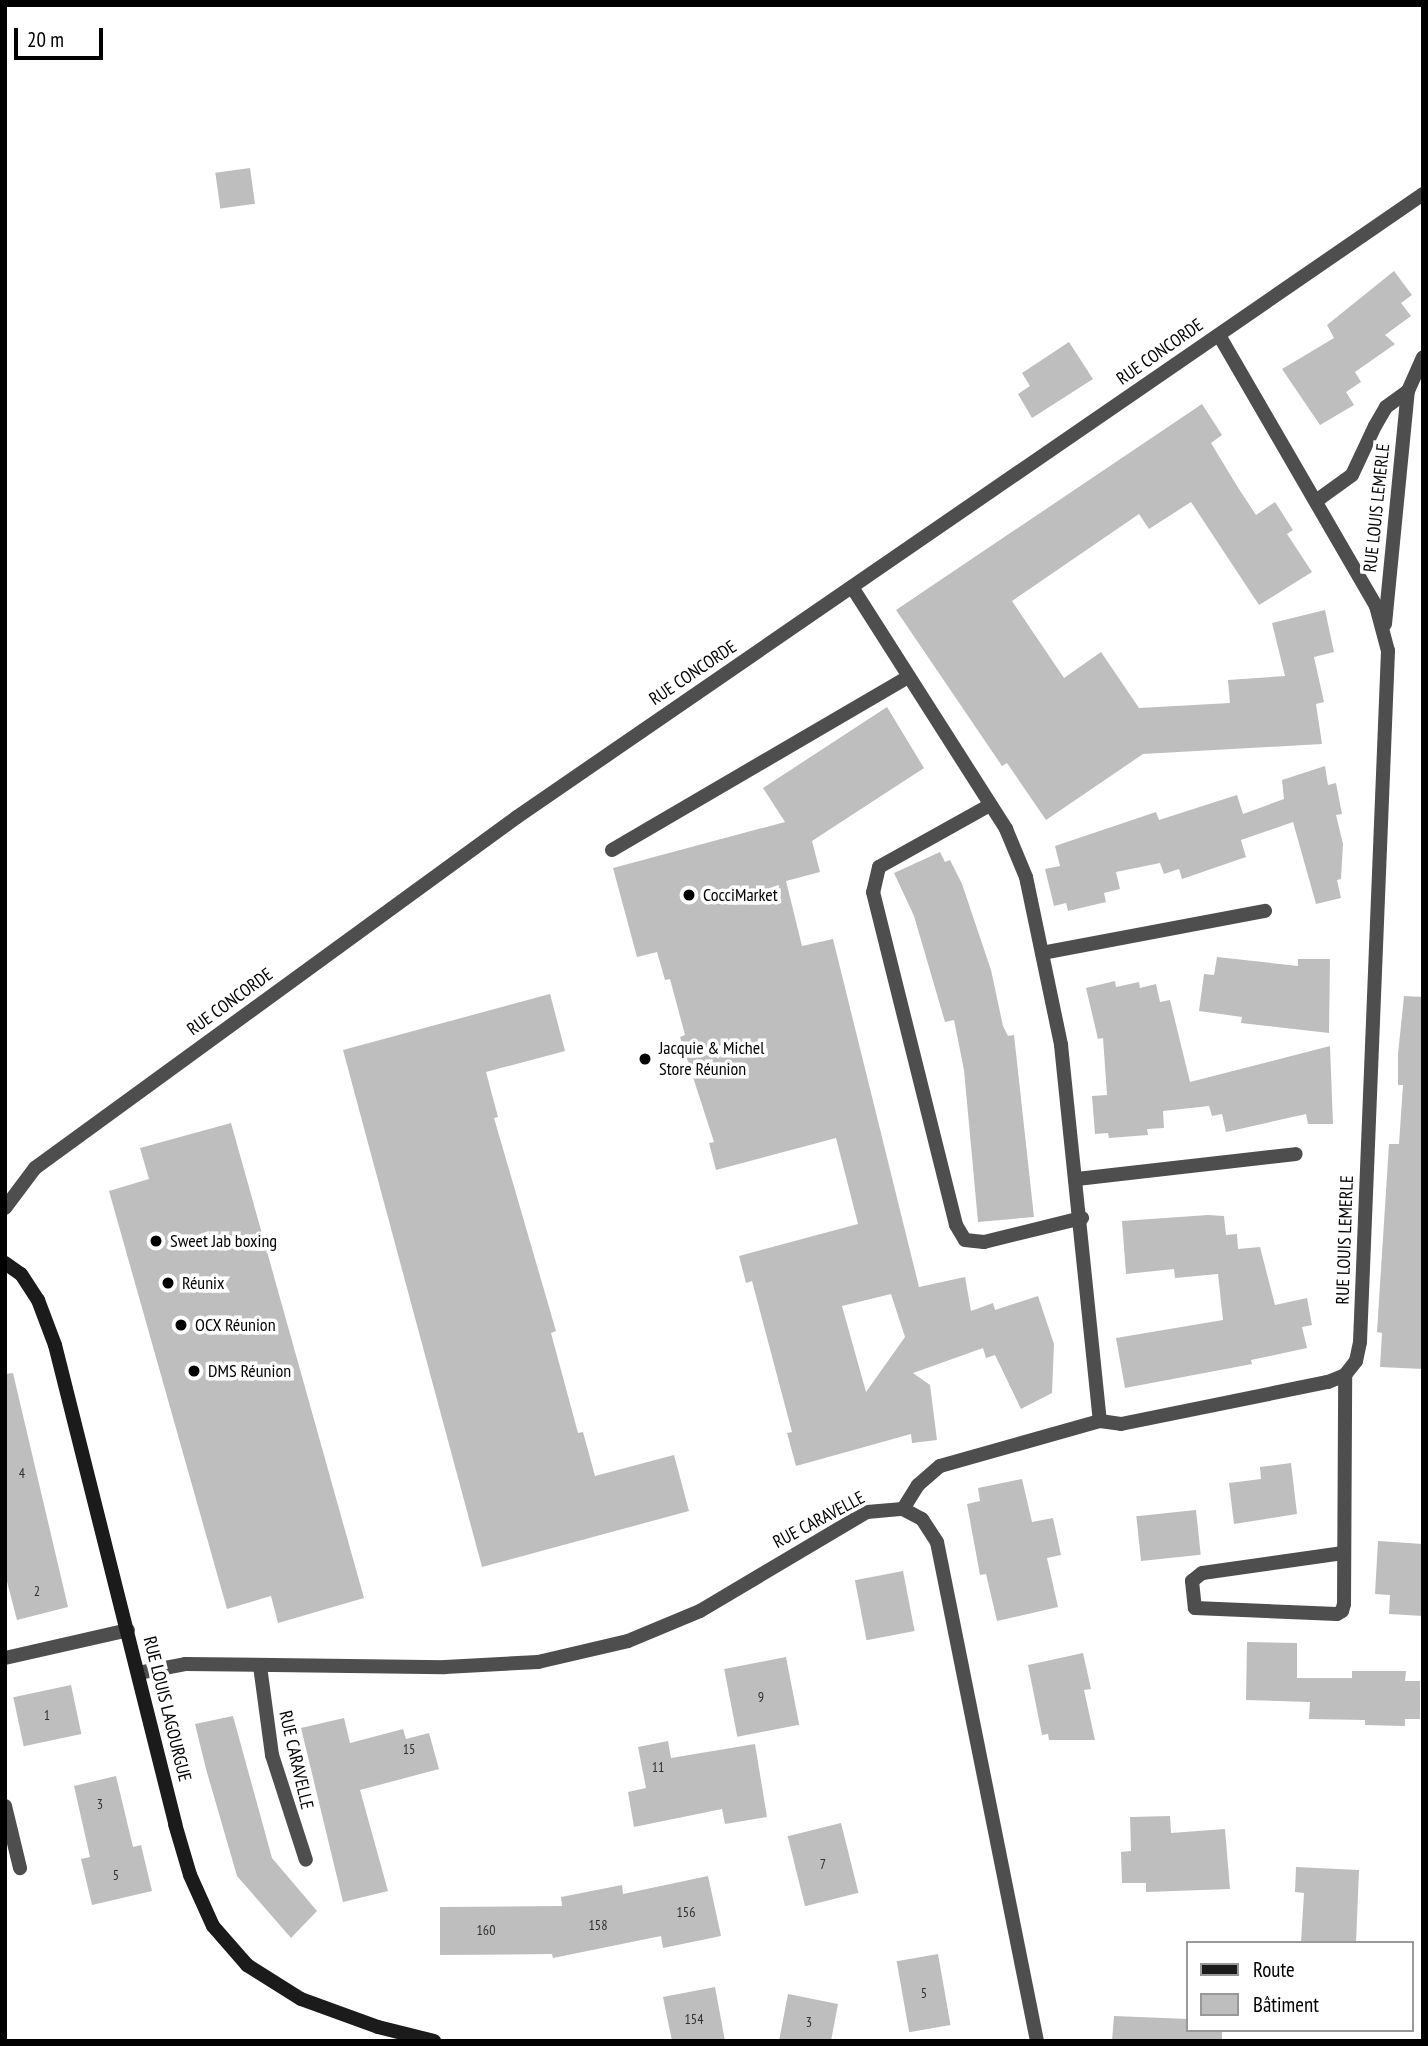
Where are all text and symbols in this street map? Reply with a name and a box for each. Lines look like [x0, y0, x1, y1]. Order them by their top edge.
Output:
scale bar [18, 14, 107, 58]
text: 20 m [27, 26, 64, 53]
street label: RUE CONCORDE [1113, 314, 1207, 390]
street label: RUE LOUIS LEMERLE [1360, 443, 1394, 573]
street label: RUE CONCORDE [645, 636, 741, 710]
place label: CocciMarket [703, 884, 778, 906]
marker: CocciMarket [681, 887, 697, 903]
street label: RUE CONCORDE [183, 964, 277, 1040]
place label: Jacquie & Michel Store Réunion [659, 1038, 764, 1080]
marker: Jacquie & Michel Store Réunion [637, 1051, 653, 1067]
street label: RUE LOUIS LEMERLE [1332, 1175, 1358, 1305]
place label: Sweet Jab boxing [170, 1230, 277, 1252]
marker: Sweet Jab boxing [148, 1233, 164, 1249]
place label: Réunix [182, 1272, 224, 1294]
marker: Réunix [160, 1275, 176, 1291]
place label: OCX Réunion [195, 1314, 276, 1336]
marker: OCX Réunion [173, 1317, 189, 1333]
place label: DMS Réunion [208, 1360, 291, 1382]
marker: DMS Réunion [186, 1363, 202, 1379]
house number: 4 [19, 1465, 25, 1481]
street label: RUE CARAVELLE [770, 1487, 868, 1553]
house number: 2 [34, 1583, 40, 1599]
street label: RUE LOUIS LAGOURGUE [139, 1634, 195, 1784]
house number: 9 [758, 1689, 764, 1705]
house number: 1 [44, 1707, 50, 1723]
street label: RUE CARAVELLE [274, 1709, 318, 1811]
house number: 15 [403, 1741, 415, 1757]
house number: 11 [652, 1759, 664, 1775]
house number: 3 [97, 1796, 103, 1812]
house number: 7 [820, 1856, 826, 1872]
house number: 5 [113, 1867, 119, 1883]
house number: 156 [677, 1904, 695, 1920]
house number: 158 [589, 1917, 607, 1933]
house number: 160 [477, 1922, 495, 1938]
legend [1186, 1941, 1414, 2032]
text: Route [1253, 1956, 1295, 1983]
house number: 5 [921, 1985, 927, 2001]
text: Bâtiment [1253, 1991, 1319, 2018]
house number: 154 [685, 2011, 703, 2027]
house number: 3 [806, 2014, 812, 2030]

